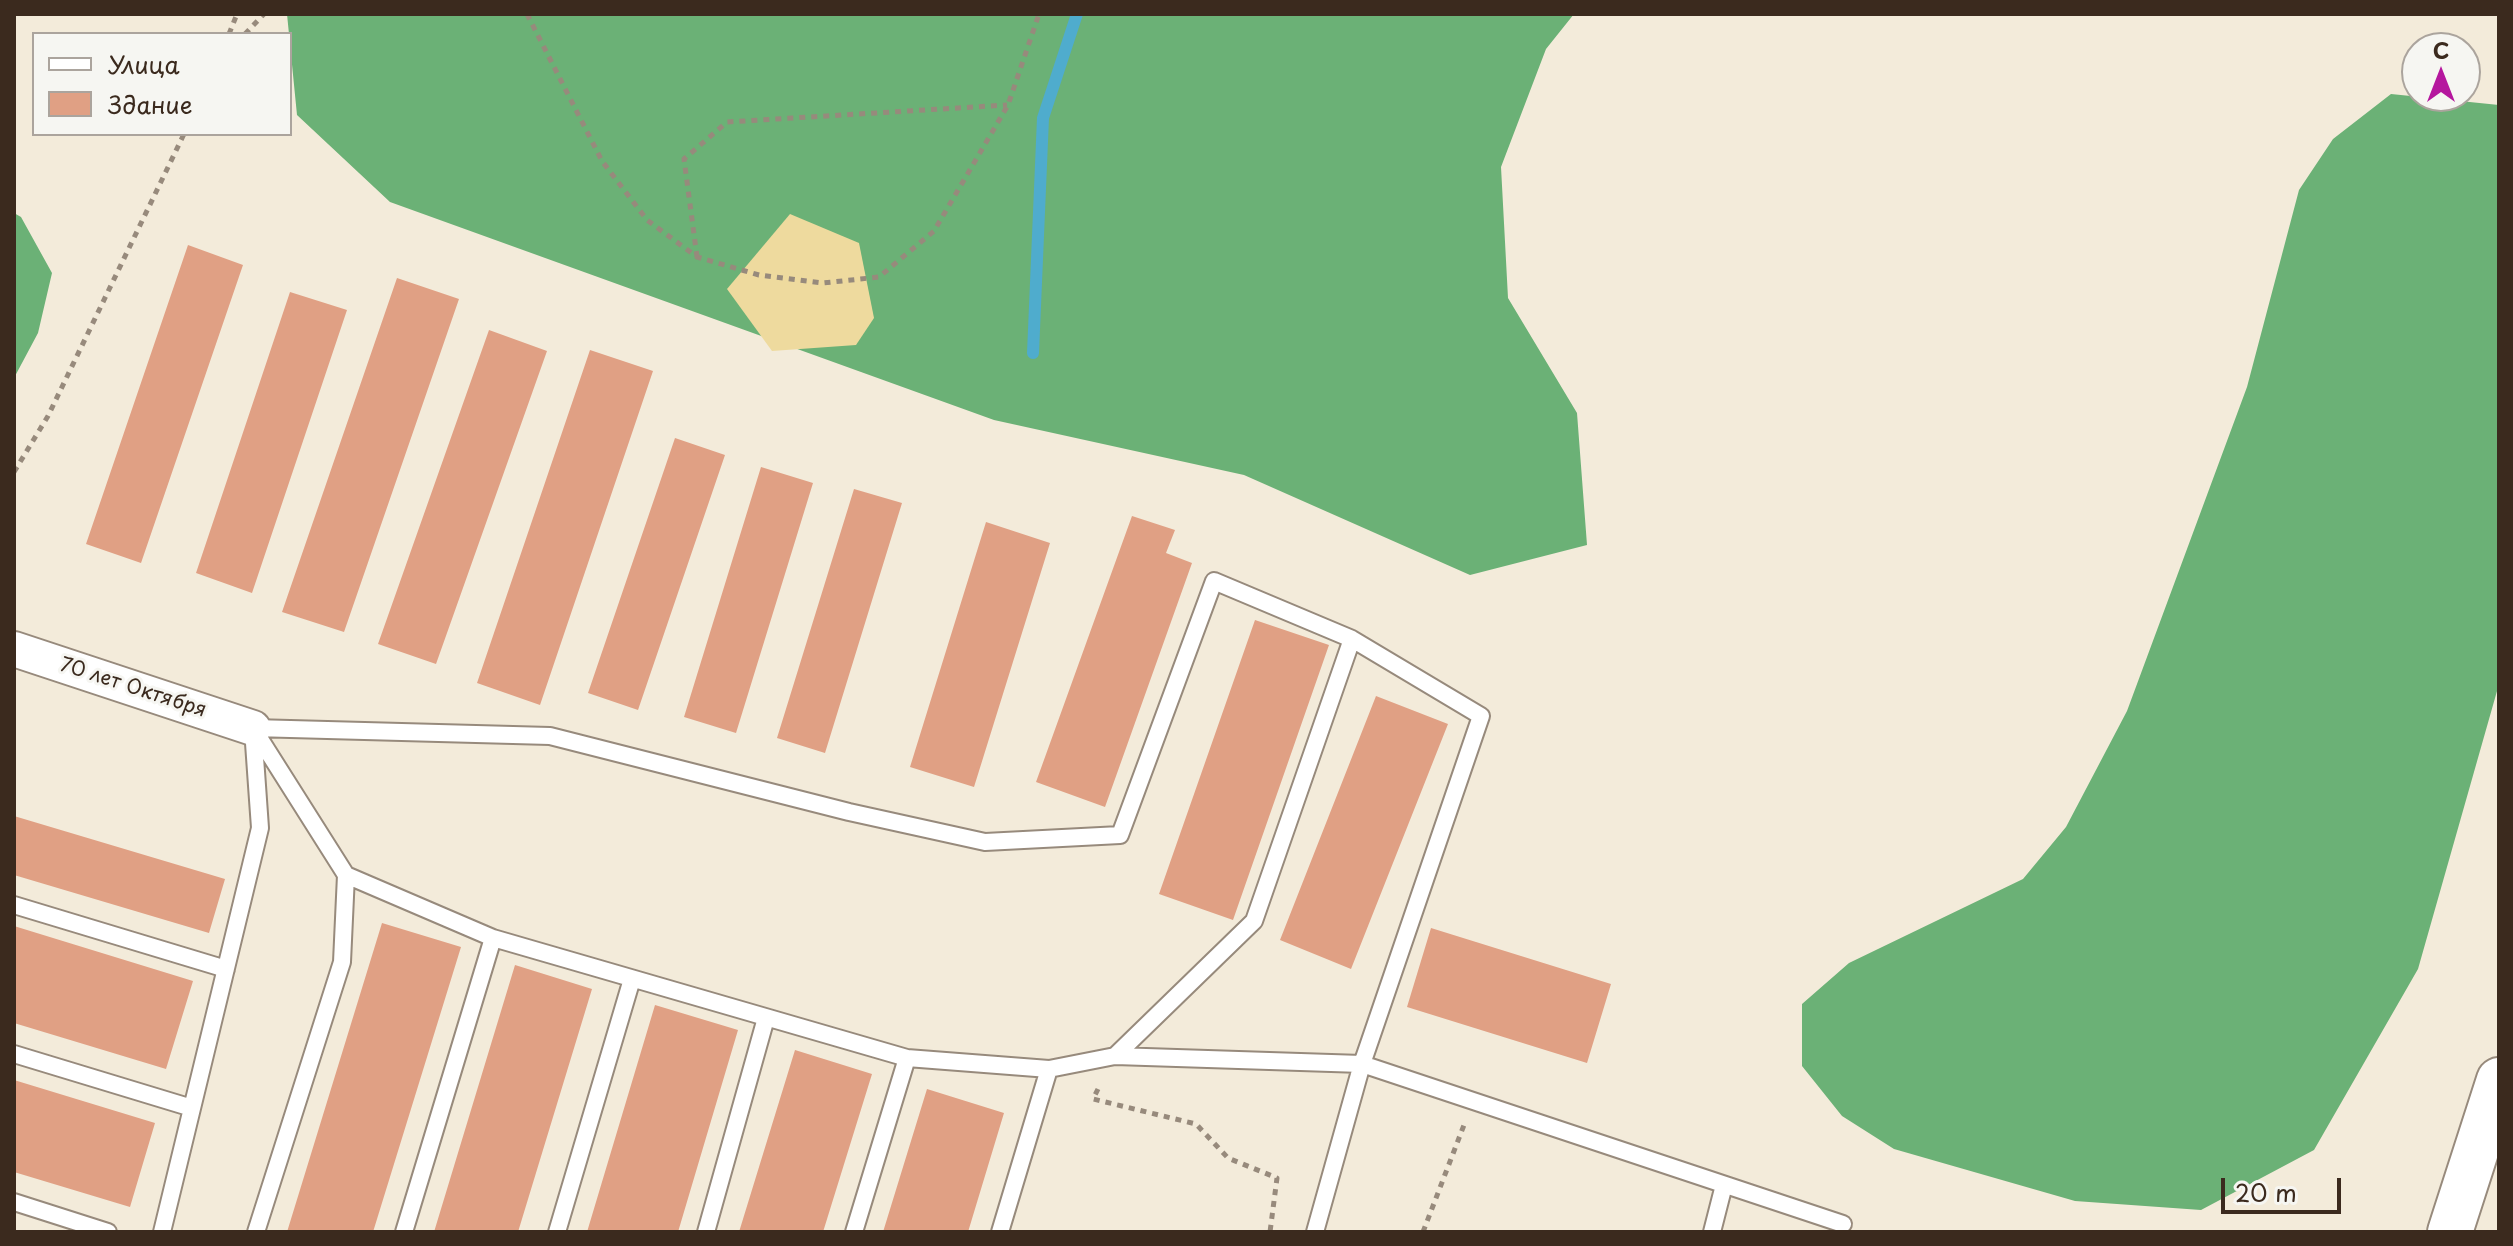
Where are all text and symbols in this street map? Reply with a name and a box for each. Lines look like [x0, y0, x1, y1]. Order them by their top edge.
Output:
legend [32, 32, 292, 136]
north arrow [2401, 32, 2481, 112]
text: С [2433, 33, 2449, 66]
text: Улица [108, 46, 180, 82]
text: Здание [108, 86, 193, 122]
street label: 70 лет Октября [57, 653, 209, 723]
scale bar [2225, 1162, 2345, 1212]
text: 20 m [2235, 1174, 2297, 1210]

